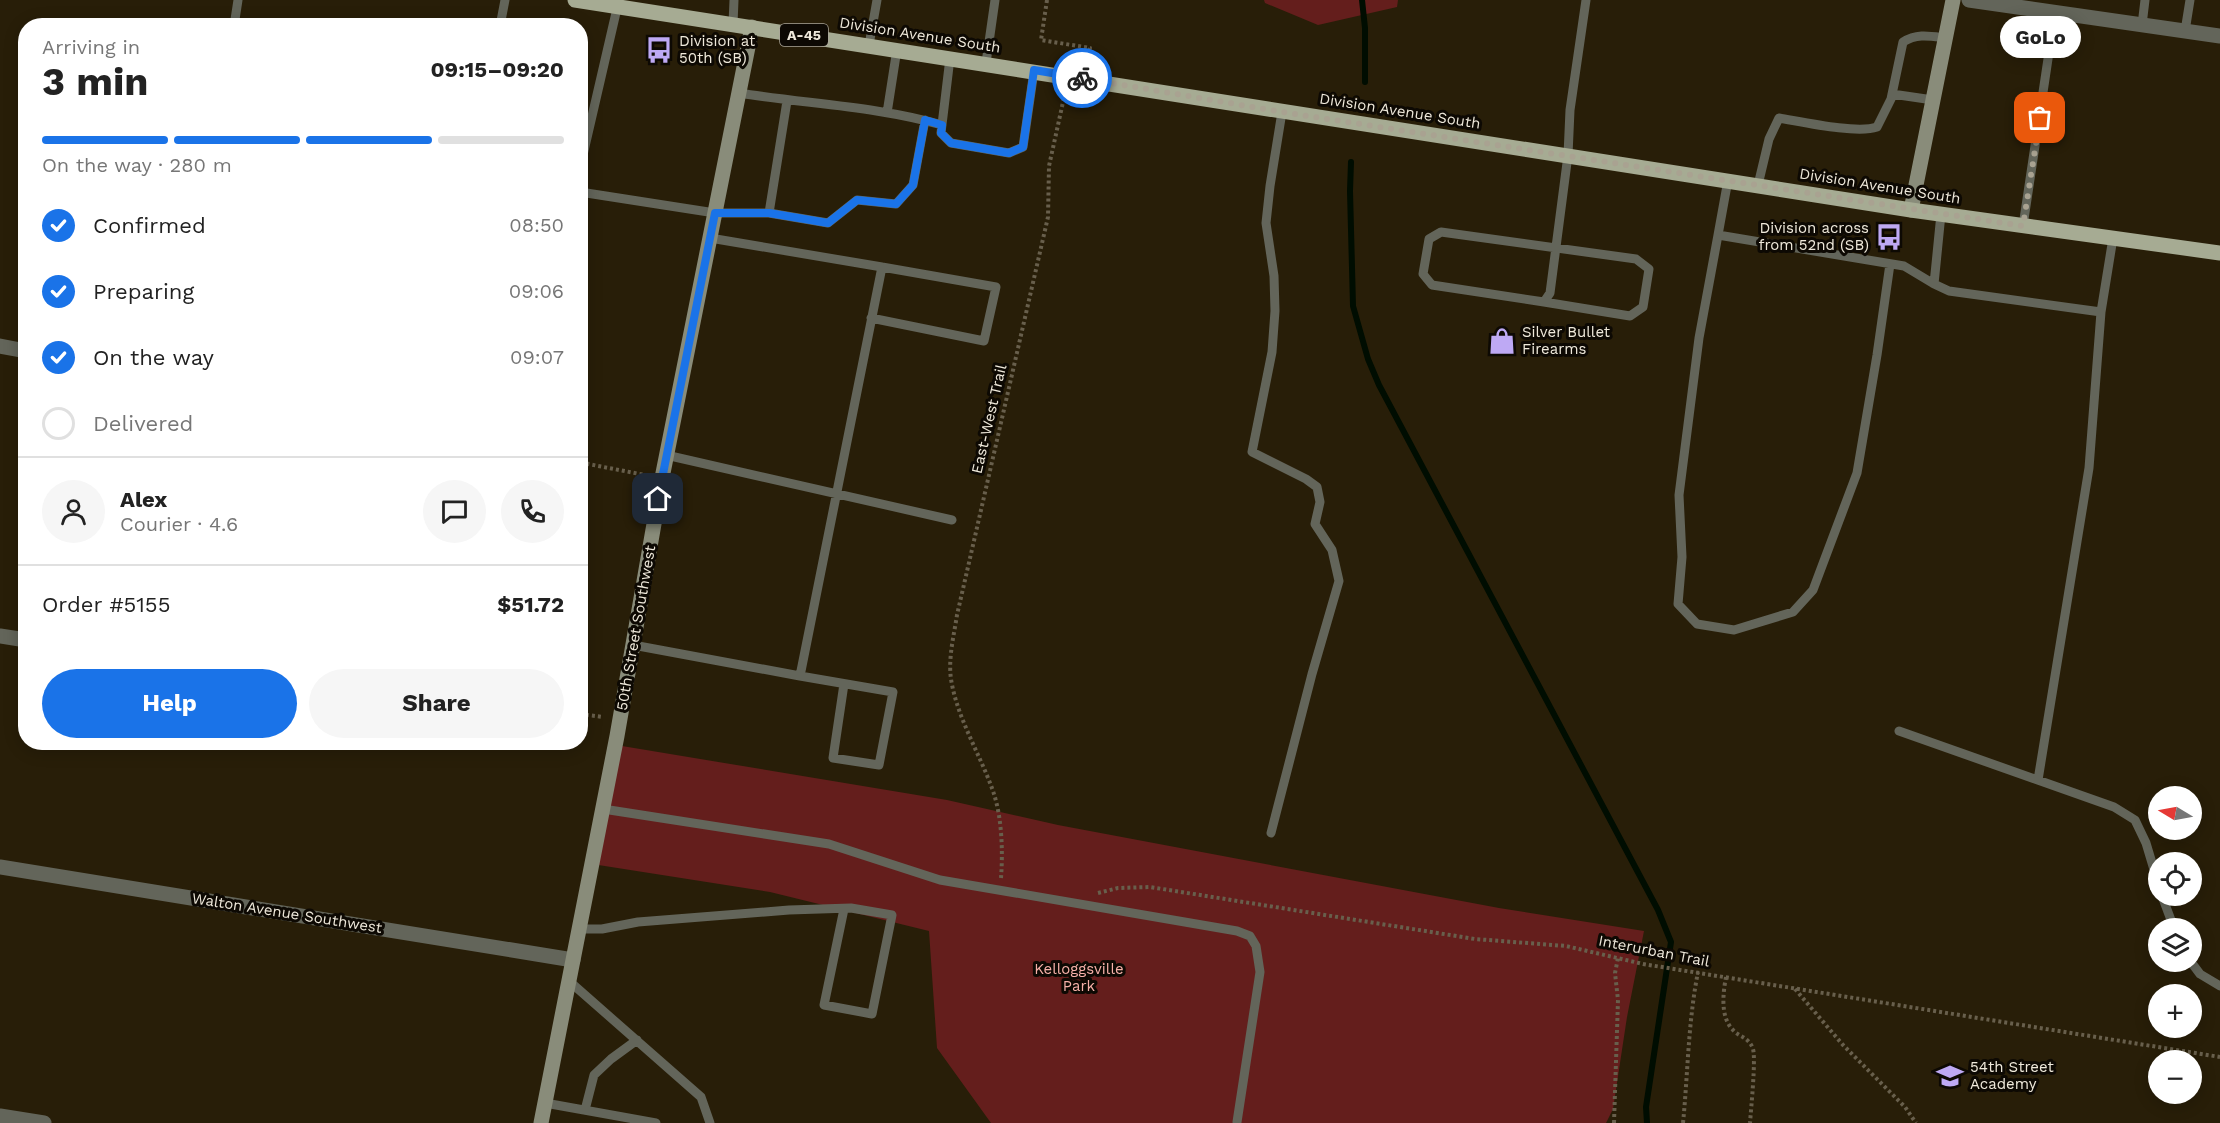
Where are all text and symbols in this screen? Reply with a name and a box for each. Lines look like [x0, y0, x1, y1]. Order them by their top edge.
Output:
street label: Division Avenue South [838, 13, 1002, 57]
callout: GoLo [2000, 16, 2080, 58]
road number: A-45 [780, 24, 828, 46]
text: GoLo [2015, 25, 2066, 49]
place label: Division at 50th (SB) [679, 32, 756, 67]
text: Arriving in [42, 35, 140, 59]
bus stop icon: Division at 50th (SB) [644, 35, 674, 65]
courier [1052, 48, 1112, 108]
text: 09:15–09:20 [430, 57, 564, 82]
text: 3 min [42, 59, 149, 104]
icon: bike [1066, 62, 1099, 95]
street label: Division Avenue South [1318, 89, 1482, 133]
pin [2014, 92, 2065, 143]
icon: bag [2023, 101, 2056, 134]
text: On the way · 280 m [42, 153, 232, 177]
street label: Division Avenue South [1798, 164, 1962, 208]
icon: check [42, 209, 75, 242]
text: Confirmed [93, 213, 206, 238]
text: 08:50 [509, 213, 564, 237]
place label: Division across from 52nd (SB) [1759, 219, 1869, 254]
bus stop icon: Division across from 52nd (SB) [1874, 222, 1904, 252]
icon: check [42, 275, 75, 308]
text: Preparing [93, 279, 194, 304]
text: 09:06 [509, 279, 564, 303]
place label: Silver Bullet Firearms [1522, 323, 1611, 358]
shop icon: Silver Bullet Firearms [1487, 326, 1517, 356]
icon: check [42, 341, 75, 374]
text: On the way [93, 345, 214, 370]
text: 09:07 [510, 345, 564, 369]
street label: East-West Trail [968, 362, 1010, 475]
text: Delivered [93, 411, 193, 436]
pin [632, 473, 683, 524]
button: person [42, 480, 105, 543]
button: chat [423, 480, 486, 543]
button: phone [501, 480, 564, 543]
icon: home [641, 482, 674, 515]
text: Alex [120, 487, 167, 512]
text: Courier · 4.6 [120, 512, 238, 536]
street label: 50th Street Southwest [613, 543, 660, 712]
text: Order #5155 [42, 592, 170, 617]
text: $51.72 [497, 592, 564, 617]
button: Help [42, 669, 297, 738]
button: Share [309, 669, 564, 738]
north arrow [2148, 786, 2202, 840]
map controls [2148, 786, 2202, 1104]
button: locate [2148, 852, 2202, 906]
street label: Walton Avenue Southwest [191, 889, 384, 937]
button: layers [2148, 918, 2202, 972]
street label: Interurban Trail [1597, 931, 1712, 971]
park label: Kelloggsville Park [1034, 960, 1124, 995]
button: + [2148, 984, 2202, 1038]
button: − [2148, 1050, 2202, 1104]
place label: 54th Street Academy [1970, 1058, 2054, 1093]
school or university icon: 54th Street Academy [1935, 1061, 1965, 1091]

